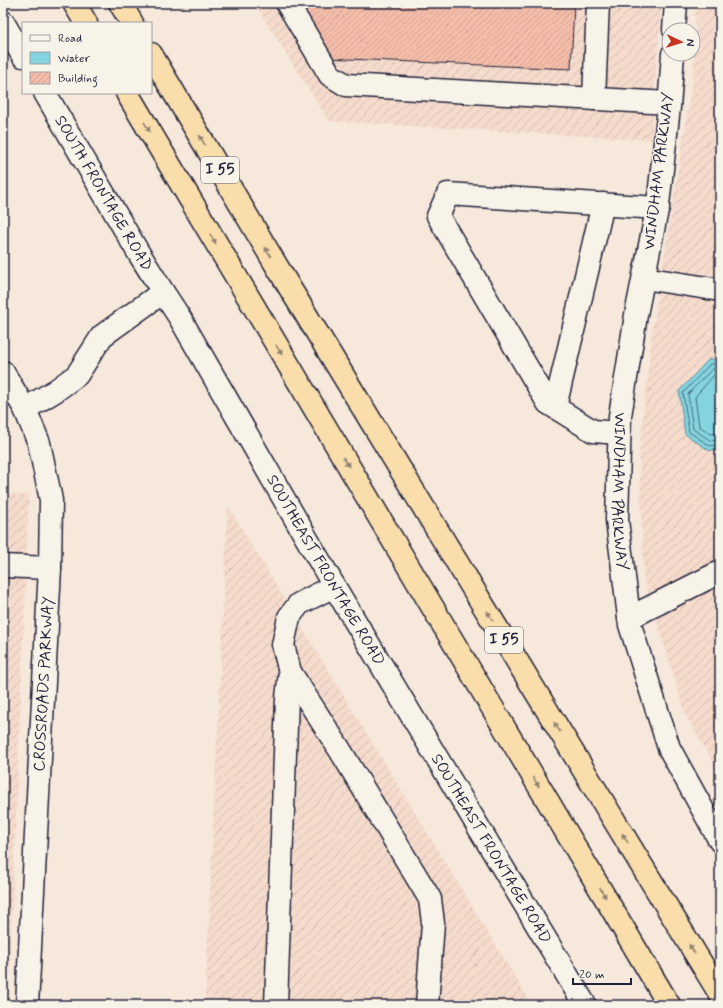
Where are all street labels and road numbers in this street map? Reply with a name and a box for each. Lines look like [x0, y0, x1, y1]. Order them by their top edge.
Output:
street label: WINDHAM PARKWAY [639, 91, 679, 251]
street label: SOUTH FRONTAGE ROAD [50, 111, 158, 275]
road number: I 55 [201, 157, 239, 183]
street label: WINDHAM PARKWAY [606, 412, 634, 572]
street label: SOUTHEAST FRONTAGE ROAD [262, 471, 390, 669]
street label: CROSSROADS PARKWAY [29, 596, 59, 772]
road number: I 55 [485, 627, 523, 653]
street label: SOUTHEAST FRONTAGE ROAD [426, 750, 556, 947]

